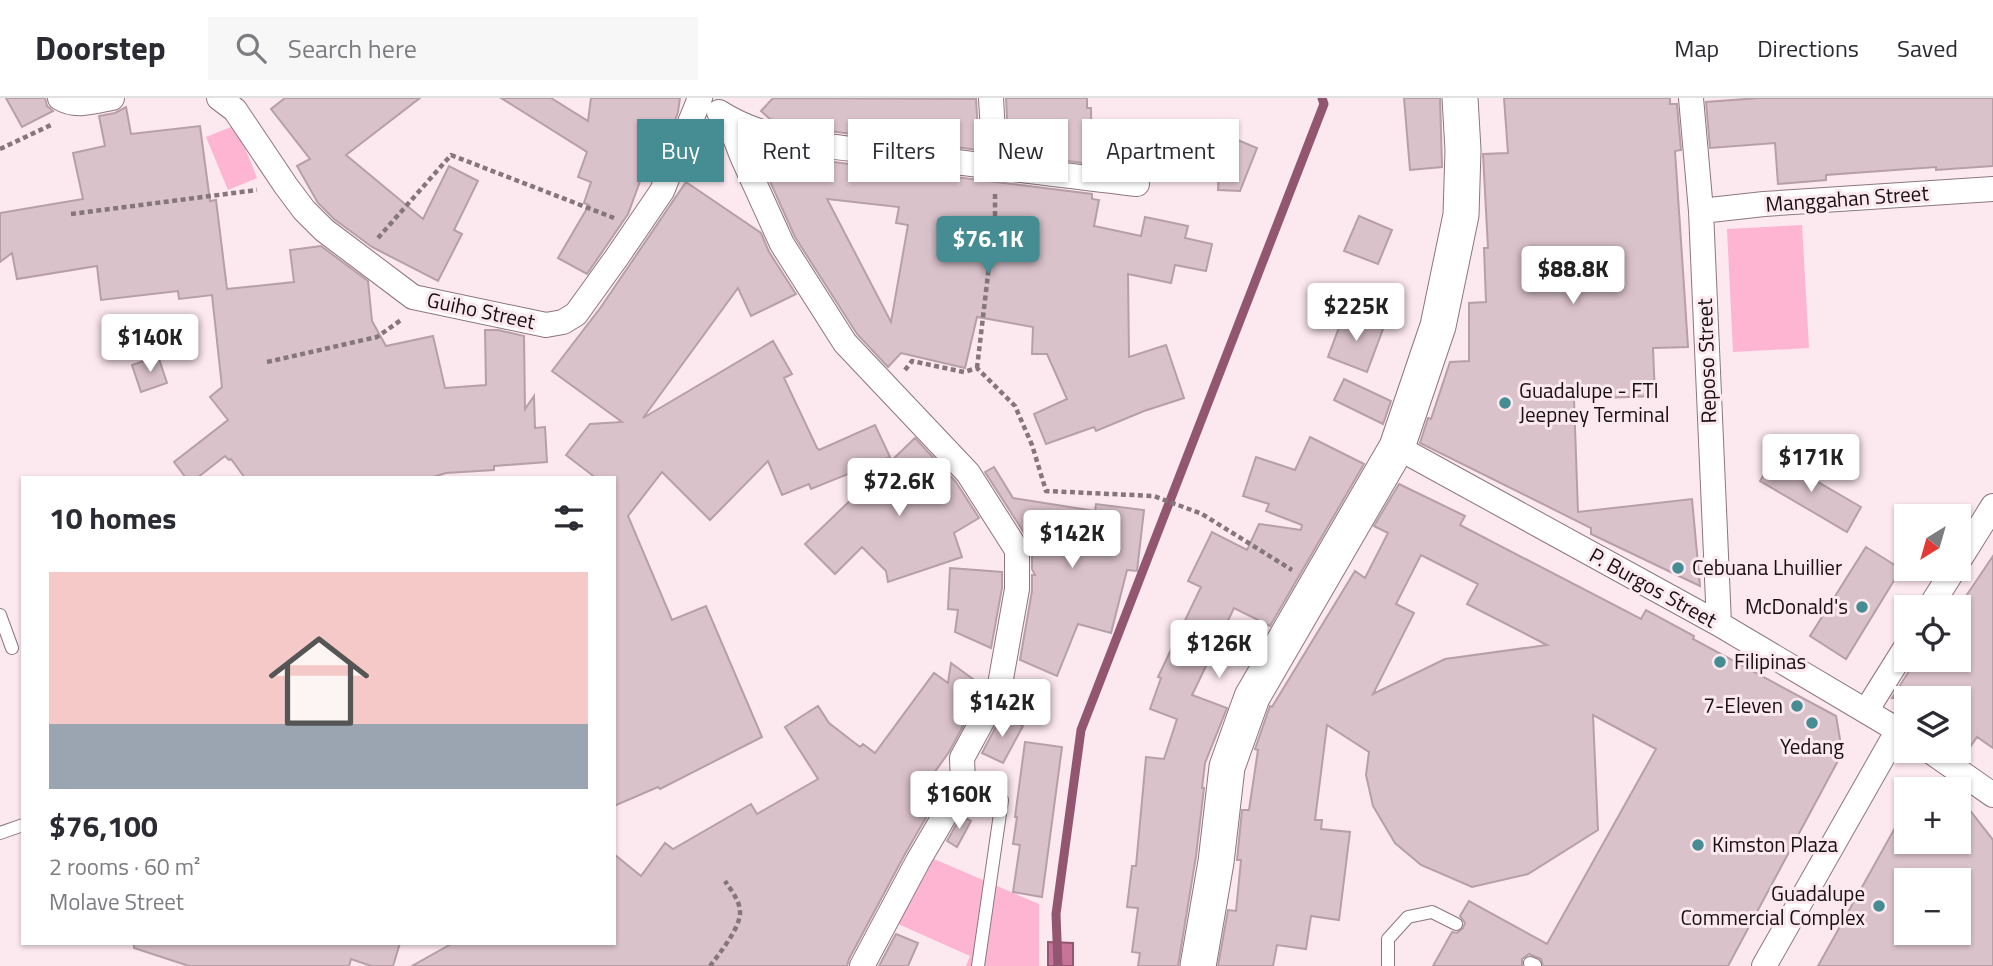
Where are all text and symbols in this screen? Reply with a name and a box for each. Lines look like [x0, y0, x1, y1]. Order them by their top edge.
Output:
search box [208, 17, 698, 80]
text: Doorstep [35, 23, 166, 73]
icon: search [232, 29, 270, 67]
text: Search here [288, 29, 417, 68]
text: Map [1674, 30, 1719, 66]
text: Directions [1757, 30, 1859, 66]
text: Saved [1897, 30, 1958, 66]
chip: Buy [637, 119, 724, 182]
chip: Rent [738, 119, 834, 182]
chip: Filters [848, 119, 960, 182]
chip: New [974, 119, 1068, 182]
chip: Apartment [1082, 119, 1239, 182]
street label: Manggahan Street [1764, 176, 1930, 220]
pin: $76.1K [931, 216, 1045, 276]
text: $76.1K [952, 221, 1024, 256]
pin: $88.8K [1516, 246, 1630, 306]
text: $88.8K [1537, 251, 1609, 286]
street label: Guiho Street [424, 283, 539, 337]
pin: $225K [1307, 284, 1405, 343]
text: $225K [1323, 288, 1389, 323]
street label: Reposo Street [1688, 297, 1724, 424]
pin: $140K [101, 314, 199, 374]
text: $140K [117, 319, 183, 354]
place label: Guadalupe - FTI Jeepney Terminal [1519, 374, 1670, 430]
marker: Guadalupe - FTI Jeepney Terminal [1497, 395, 1513, 411]
pin: $171K [1762, 434, 1860, 494]
text: $171K [1778, 439, 1844, 474]
pin: $72.6K [842, 458, 956, 518]
text: $72.6K [863, 463, 935, 498]
text: 10 homes [49, 495, 176, 541]
icon: filters [550, 499, 588, 537]
north arrow [1894, 504, 1970, 581]
map controls [1894, 504, 1971, 945]
pin: $142K [1023, 510, 1121, 570]
text: $142K [1039, 515, 1105, 550]
street label: P. Burgos Street [1584, 539, 1724, 636]
place label: Cebuana Lhuillier [1692, 551, 1842, 583]
marker: Cebuana Lhuillier [1670, 560, 1686, 576]
place label: McDonald's [1745, 590, 1848, 622]
button: locate [1894, 595, 1971, 672]
marker: McDonald's [1854, 599, 1870, 615]
icon: home [256, 618, 382, 744]
pin: $126K [1170, 620, 1268, 680]
text: $126K [1186, 625, 1252, 660]
place label: Filipinas [1734, 645, 1806, 677]
marker: Filipinas [1712, 654, 1728, 670]
pin: $142K [953, 680, 1051, 739]
text: $142K [969, 684, 1035, 719]
button: layers [1894, 686, 1971, 763]
place label: 7-Eleven [1703, 689, 1783, 721]
marker: 7-Eleven [1789, 698, 1805, 714]
marker: Yedang [1804, 715, 1820, 731]
place label: Yedang [1780, 730, 1844, 762]
pin: $160K [910, 772, 1008, 831]
text: $160K [926, 776, 992, 811]
button: + [1894, 777, 1971, 854]
text: $76,100 [49, 803, 158, 849]
place label: Kimston Plaza [1712, 828, 1839, 860]
marker: Kimston Plaza [1690, 837, 1706, 853]
text: 2 rooms · 60 m² [49, 849, 200, 884]
button: − [1894, 868, 1971, 945]
place label: Guadalupe Commercial Complex [1680, 877, 1865, 933]
text: Molave Street [49, 884, 184, 919]
marker: Guadalupe Commercial Complex [1871, 898, 1887, 914]

